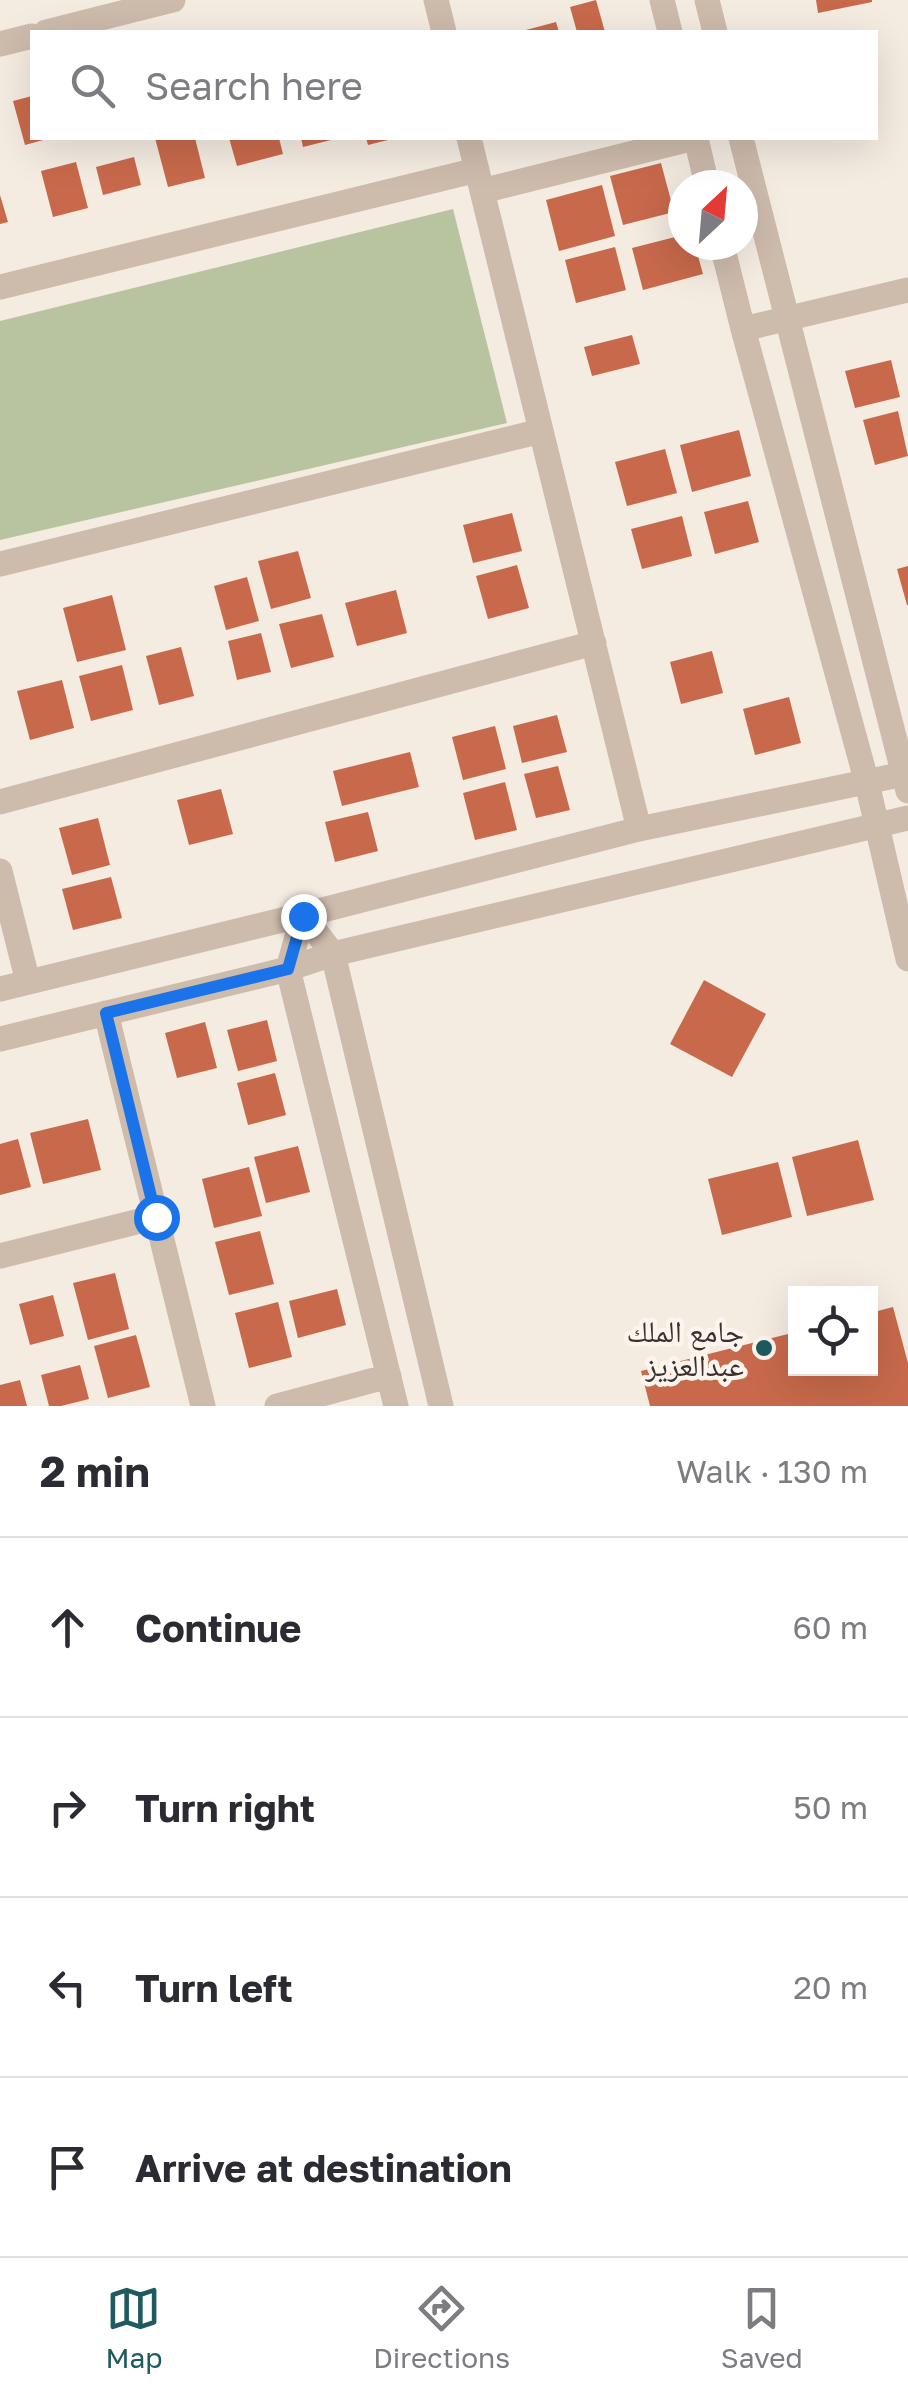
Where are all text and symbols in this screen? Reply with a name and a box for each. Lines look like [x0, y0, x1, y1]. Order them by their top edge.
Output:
search box [30, 30, 878, 140]
icon: search [65, 58, 120, 113]
text: Search here [145, 63, 363, 108]
north arrow [668, 170, 758, 260]
route end [281, 894, 327, 940]
route start [134, 1195, 180, 1241]
map controls [788, 1286, 878, 1376]
button: locate [788, 1286, 878, 1376]
place label: جامع الملك عبدالعزيز [627, 1313, 744, 1383]
marker: جامع الملك عبدالعزيز [753, 1337, 775, 1359]
text: 2 min [40, 1446, 150, 1496]
text: Walk · 130 m [676, 1452, 868, 1490]
icon: ahead [40, 1600, 95, 1655]
text: Continue [135, 1605, 301, 1650]
text: 60 m [792, 1608, 868, 1646]
icon: right [40, 1780, 95, 1835]
text: Turn right [135, 1785, 315, 1830]
text: 50 m [793, 1788, 868, 1826]
icon: left [40, 1960, 95, 2015]
text: Turn left [135, 1965, 293, 2010]
text: 20 m [793, 1968, 868, 2006]
icon: arrive [40, 2140, 95, 2195]
text: Arrive at destination [135, 2145, 512, 2190]
tab: Map [105, 2281, 163, 2374]
tab: Directions [373, 2281, 510, 2374]
tab: Saved [721, 2281, 803, 2374]

